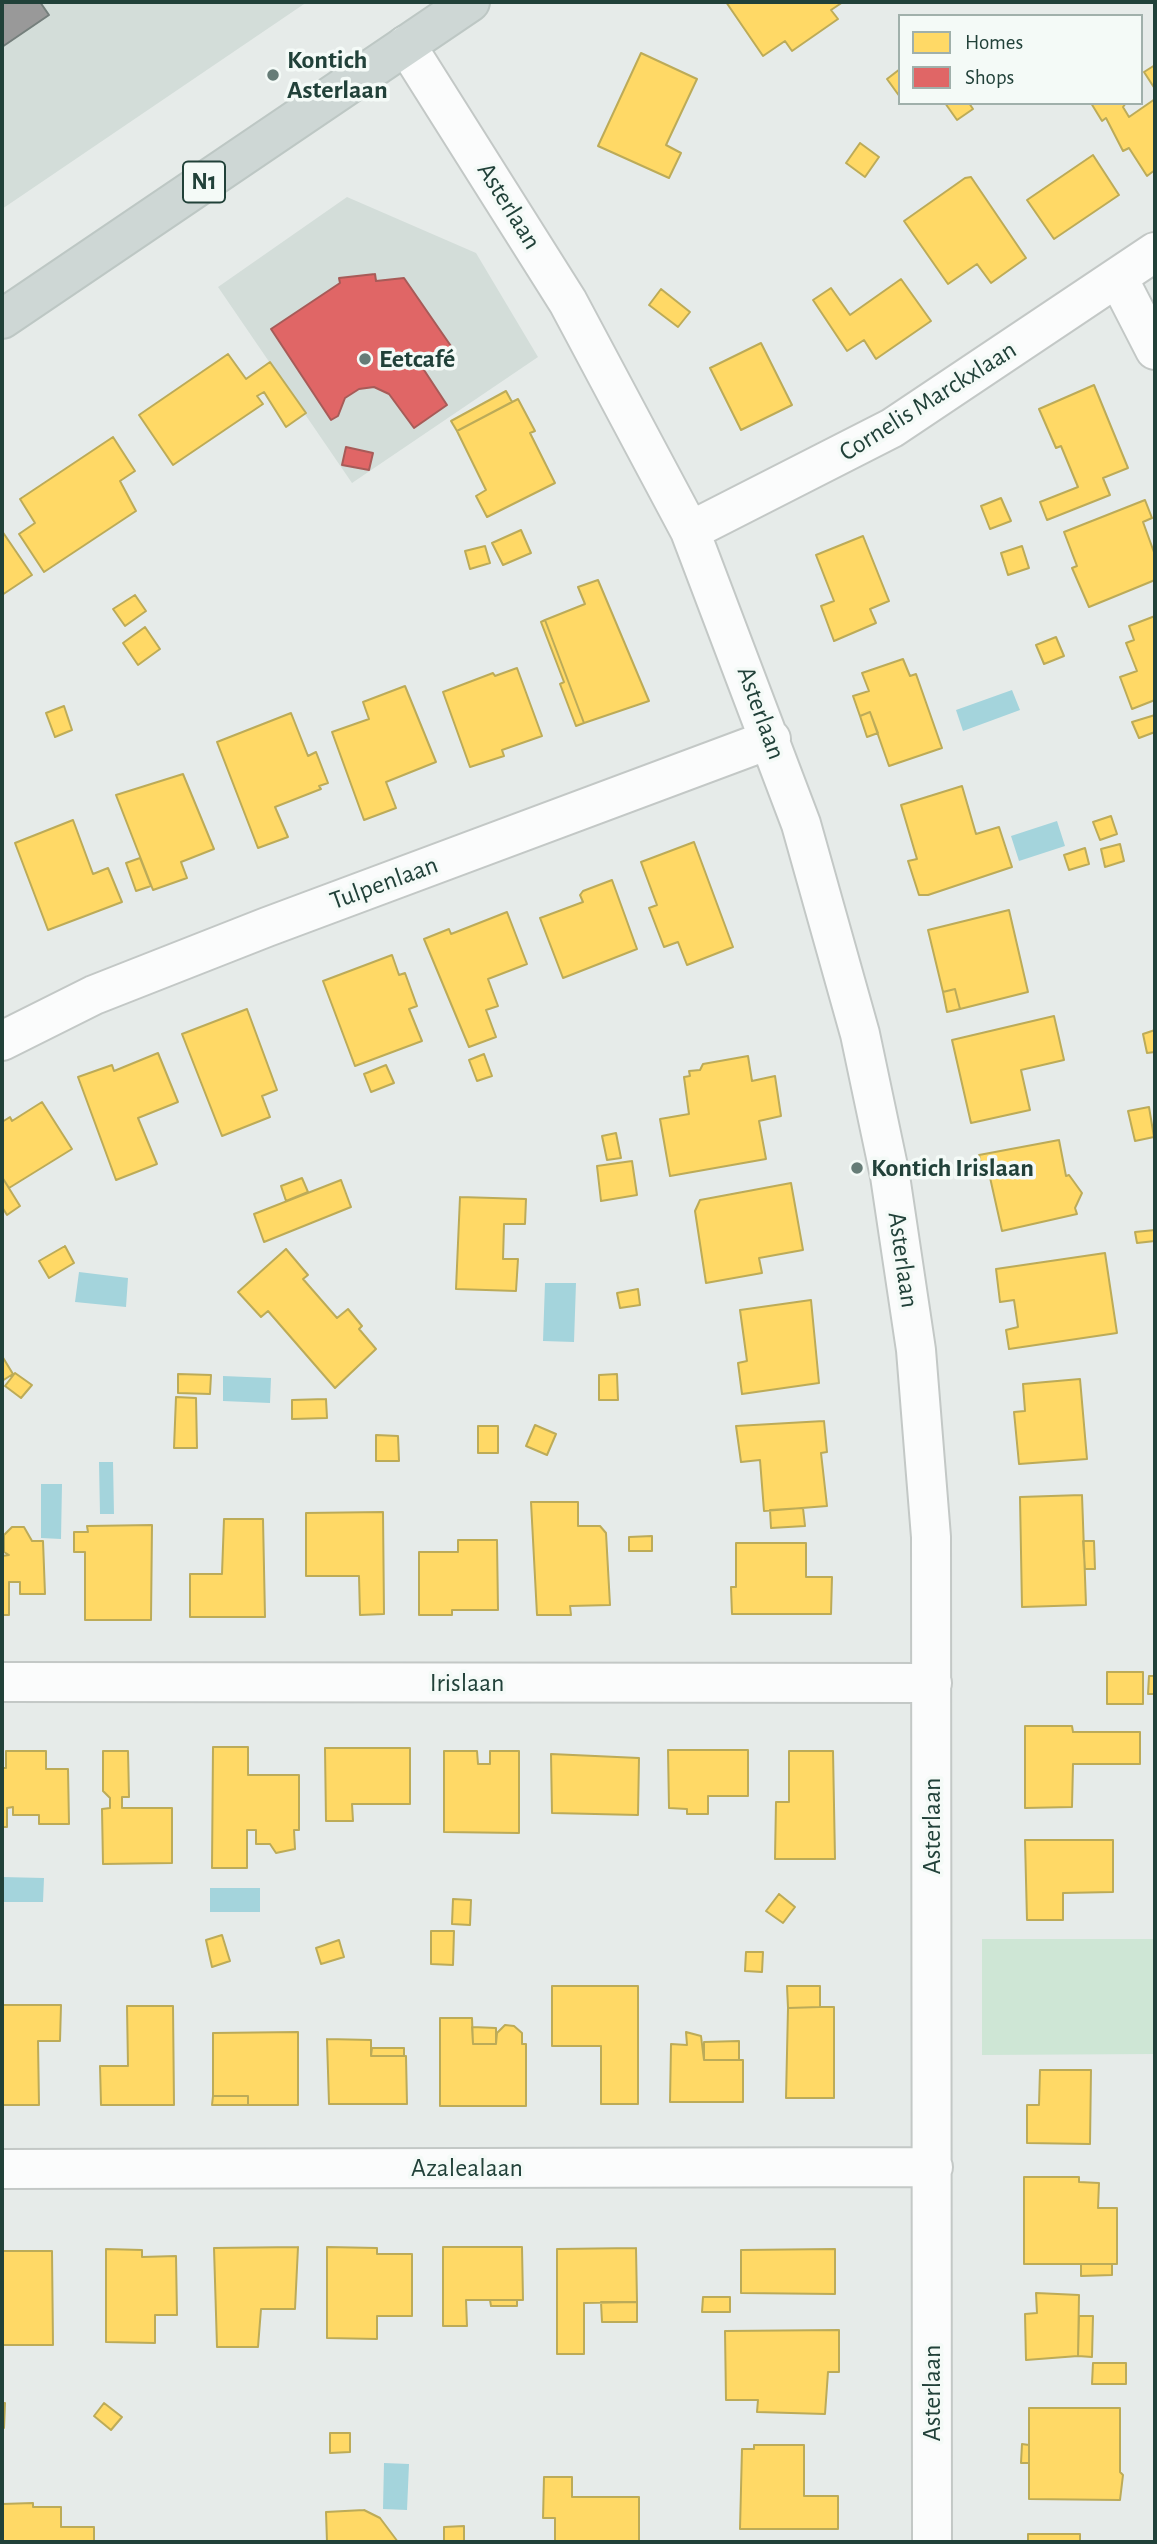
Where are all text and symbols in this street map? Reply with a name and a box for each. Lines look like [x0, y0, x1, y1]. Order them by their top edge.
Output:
legend [898, 14, 1143, 105]
text: Homes [965, 32, 1023, 53]
place label: Kontich Asterlaan [287, 44, 388, 106]
marker: Kontich Asterlaan [265, 67, 281, 83]
text: Shops [965, 67, 1014, 88]
street label: Asterlaan [470, 157, 548, 255]
road number: N1 [183, 162, 225, 202]
street label: Cornelis Marckxlaan [834, 334, 1022, 468]
place label: Eetcafé [379, 343, 455, 375]
marker: Eetcafé [357, 351, 373, 367]
street label: Asterlaan [730, 662, 792, 764]
street label: Tulpenlaan [326, 849, 442, 917]
place label: Kontich Irislaan [871, 1152, 1034, 1184]
marker: Kontich Irislaan [849, 1160, 865, 1176]
street label: Asterlaan [881, 1210, 925, 1310]
street label: Irislaan [430, 1667, 504, 1699]
street label: Asterlaan [916, 1778, 948, 1874]
street label: Azalealaan [411, 2152, 523, 2184]
street label: Asterlaan [916, 2345, 948, 2441]

